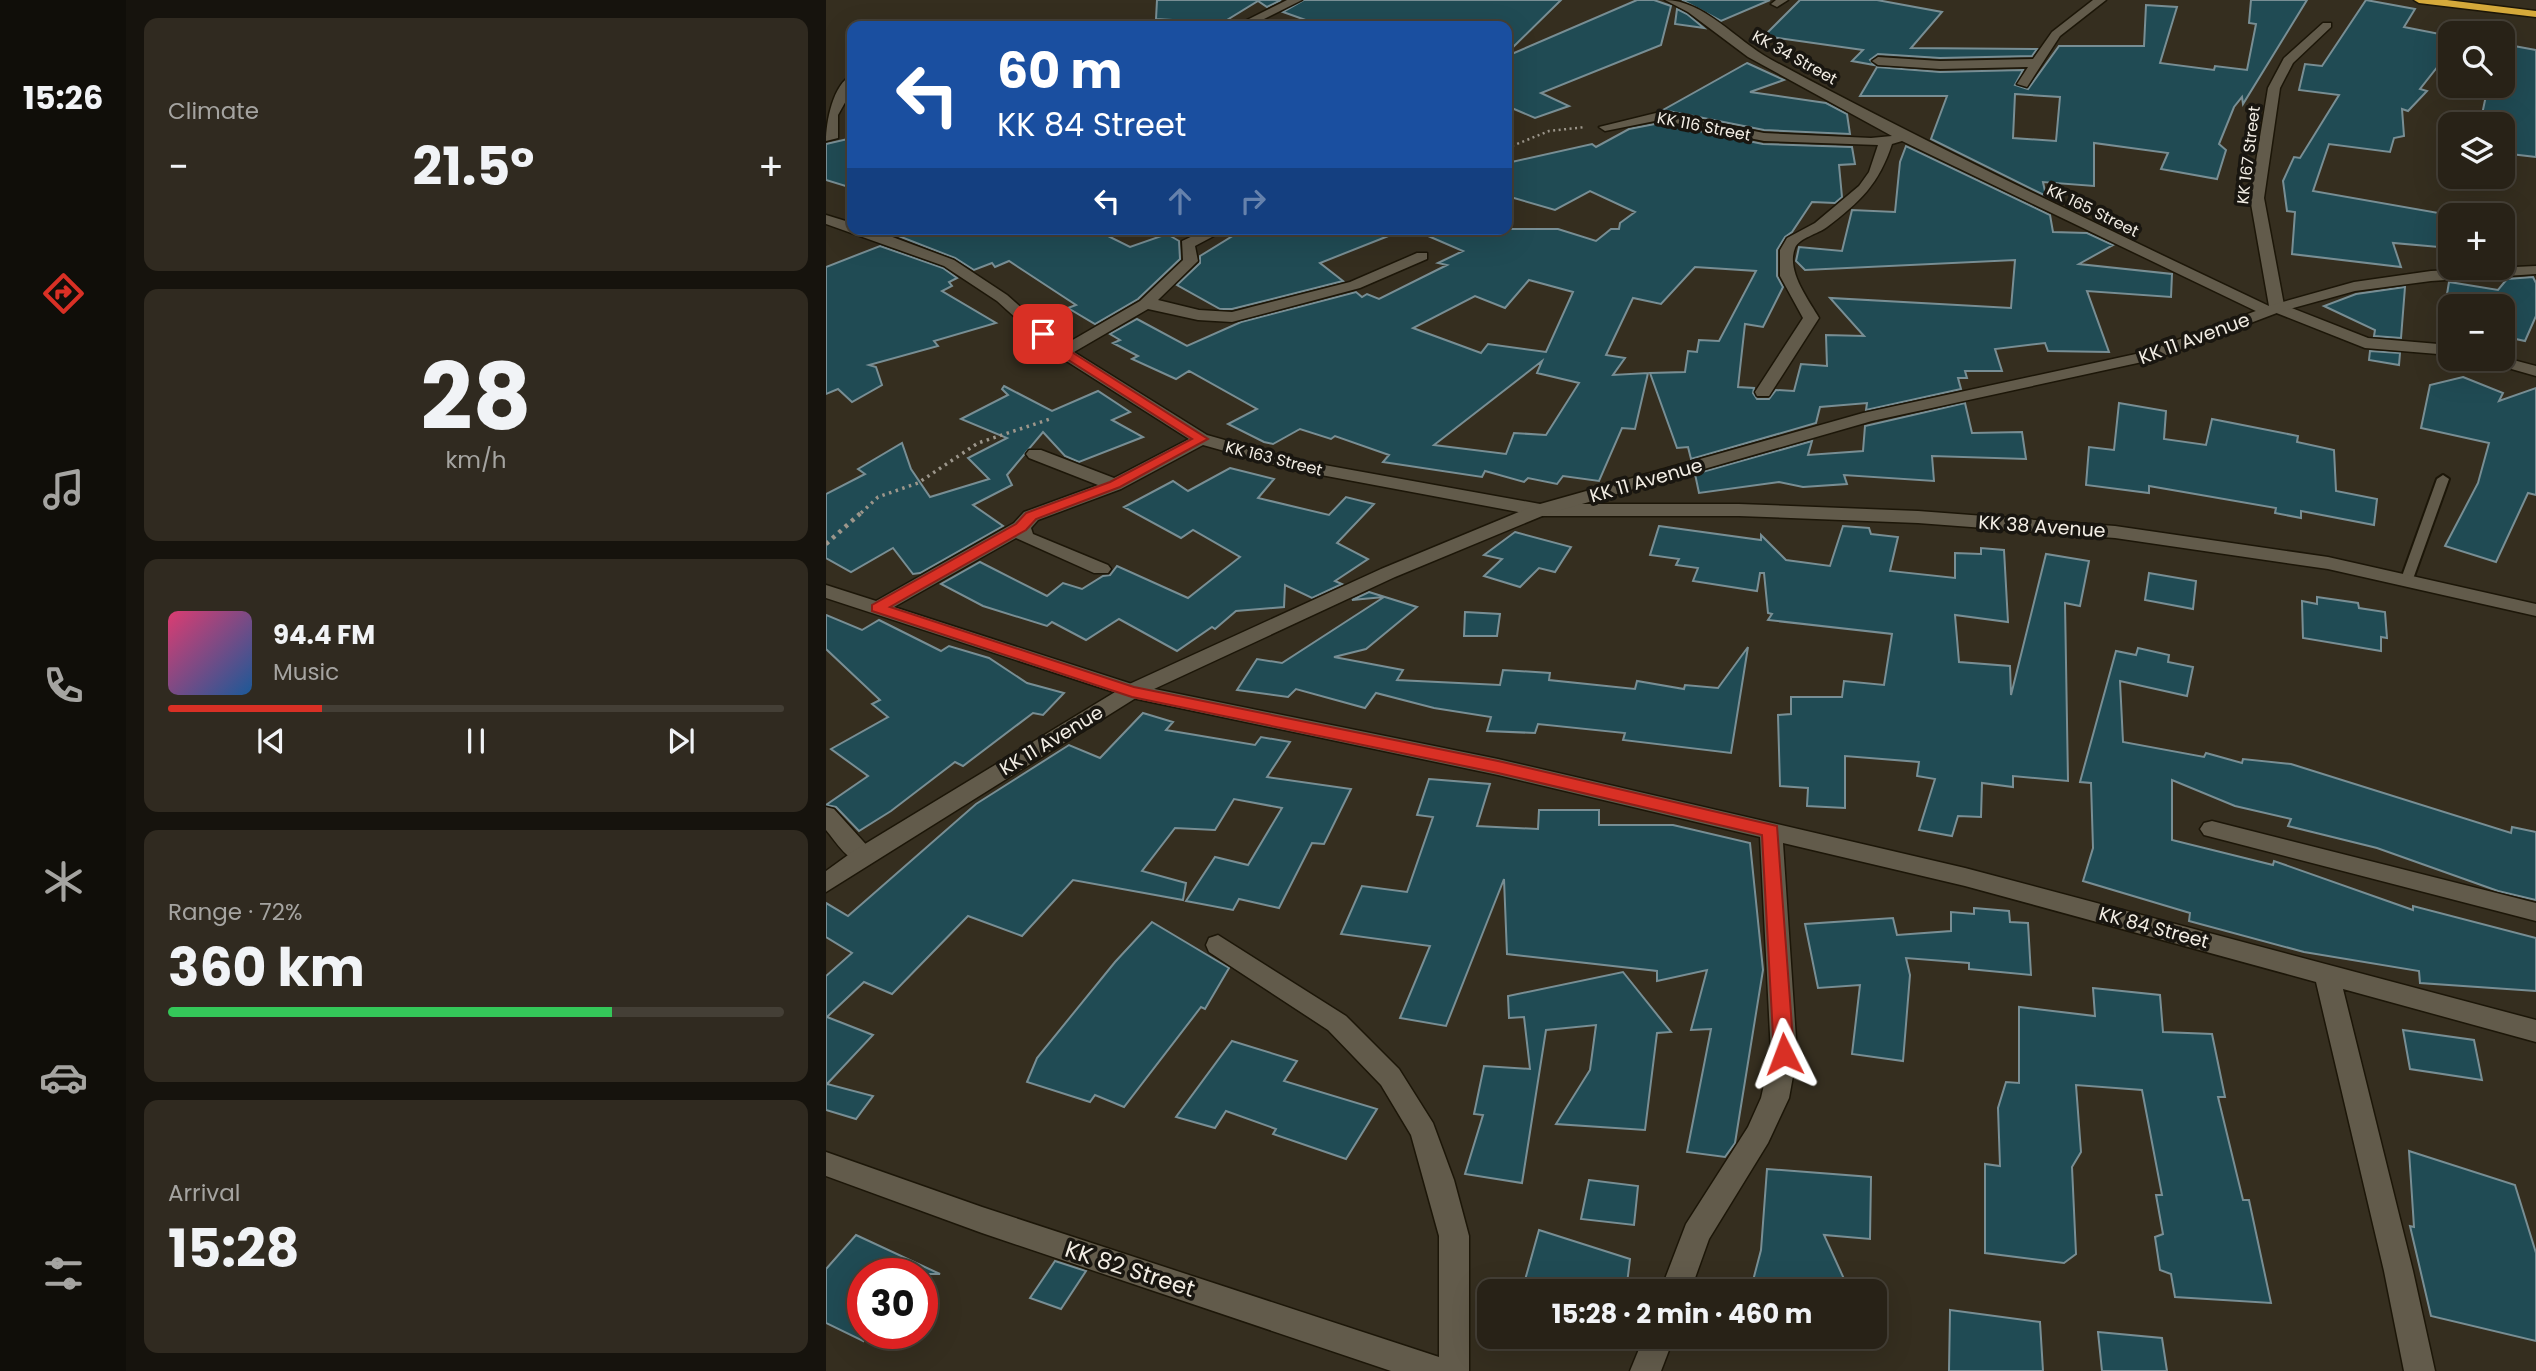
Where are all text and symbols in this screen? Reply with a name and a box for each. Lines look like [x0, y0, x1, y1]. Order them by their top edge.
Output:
map controls [2438, 21, 2515, 371]
button: search [2438, 21, 2515, 98]
street label: KK 34 Street [1748, 25, 1842, 90]
text: 60 m [997, 37, 1122, 105]
icon: left [882, 49, 973, 140]
text: 15:26 [23, 75, 103, 120]
text: Climate [168, 95, 259, 127]
text: KK 84 Street [997, 102, 1186, 147]
street label: KK 167 Street [2231, 105, 2266, 205]
street label: KK 116 Street [1655, 106, 1753, 147]
button: layers [2438, 112, 2515, 189]
text: 21.5° [413, 130, 534, 203]
text: − [168, 140, 189, 193]
text: + [758, 140, 784, 193]
street label: KK 165 Street [2043, 178, 2143, 243]
icon: left [1088, 182, 1126, 220]
icon: ahead [1161, 182, 1199, 220]
icon: right [1234, 182, 1272, 220]
button: + [2438, 203, 2515, 280]
icon: directions [39, 269, 88, 318]
button: − [2438, 294, 2515, 371]
pin [1013, 304, 1073, 364]
street label: KK 11 Avenue [2135, 306, 2253, 371]
icon: arrive [1024, 315, 1062, 353]
text: 28 [421, 333, 531, 461]
street label: KK 163 Street [1223, 435, 1325, 482]
text: km/h [445, 444, 507, 476]
street label: KK 11 Avenue [1586, 451, 1706, 510]
icon: music [39, 465, 88, 514]
street label: KK 38 Avenue [1977, 509, 2106, 544]
text: 94.4 FM [273, 617, 375, 653]
text: Music [273, 656, 339, 688]
icon: phone [39, 661, 88, 710]
street label: KK 11 Avenue [994, 699, 1108, 782]
icon: previous [252, 722, 290, 760]
icon: pause [457, 722, 495, 760]
icon: next [662, 722, 700, 760]
icon: climate [39, 857, 88, 906]
text: Range · 72% [168, 896, 302, 928]
street label: KK 84 Street [2096, 900, 2212, 955]
text: 360 km [168, 931, 365, 1004]
position arrow [1747, 1017, 1821, 1091]
icon: car [39, 1053, 88, 1102]
text: Arrival [168, 1177, 240, 1209]
text: 15:28 [168, 1212, 300, 1285]
street label: KK 82 Street [1061, 1233, 1199, 1305]
icon: filters [39, 1249, 88, 1298]
speed limit sign: 30 [847, 1258, 938, 1349]
text: 15:28 · 2 min · 460 m [1552, 1296, 1812, 1332]

